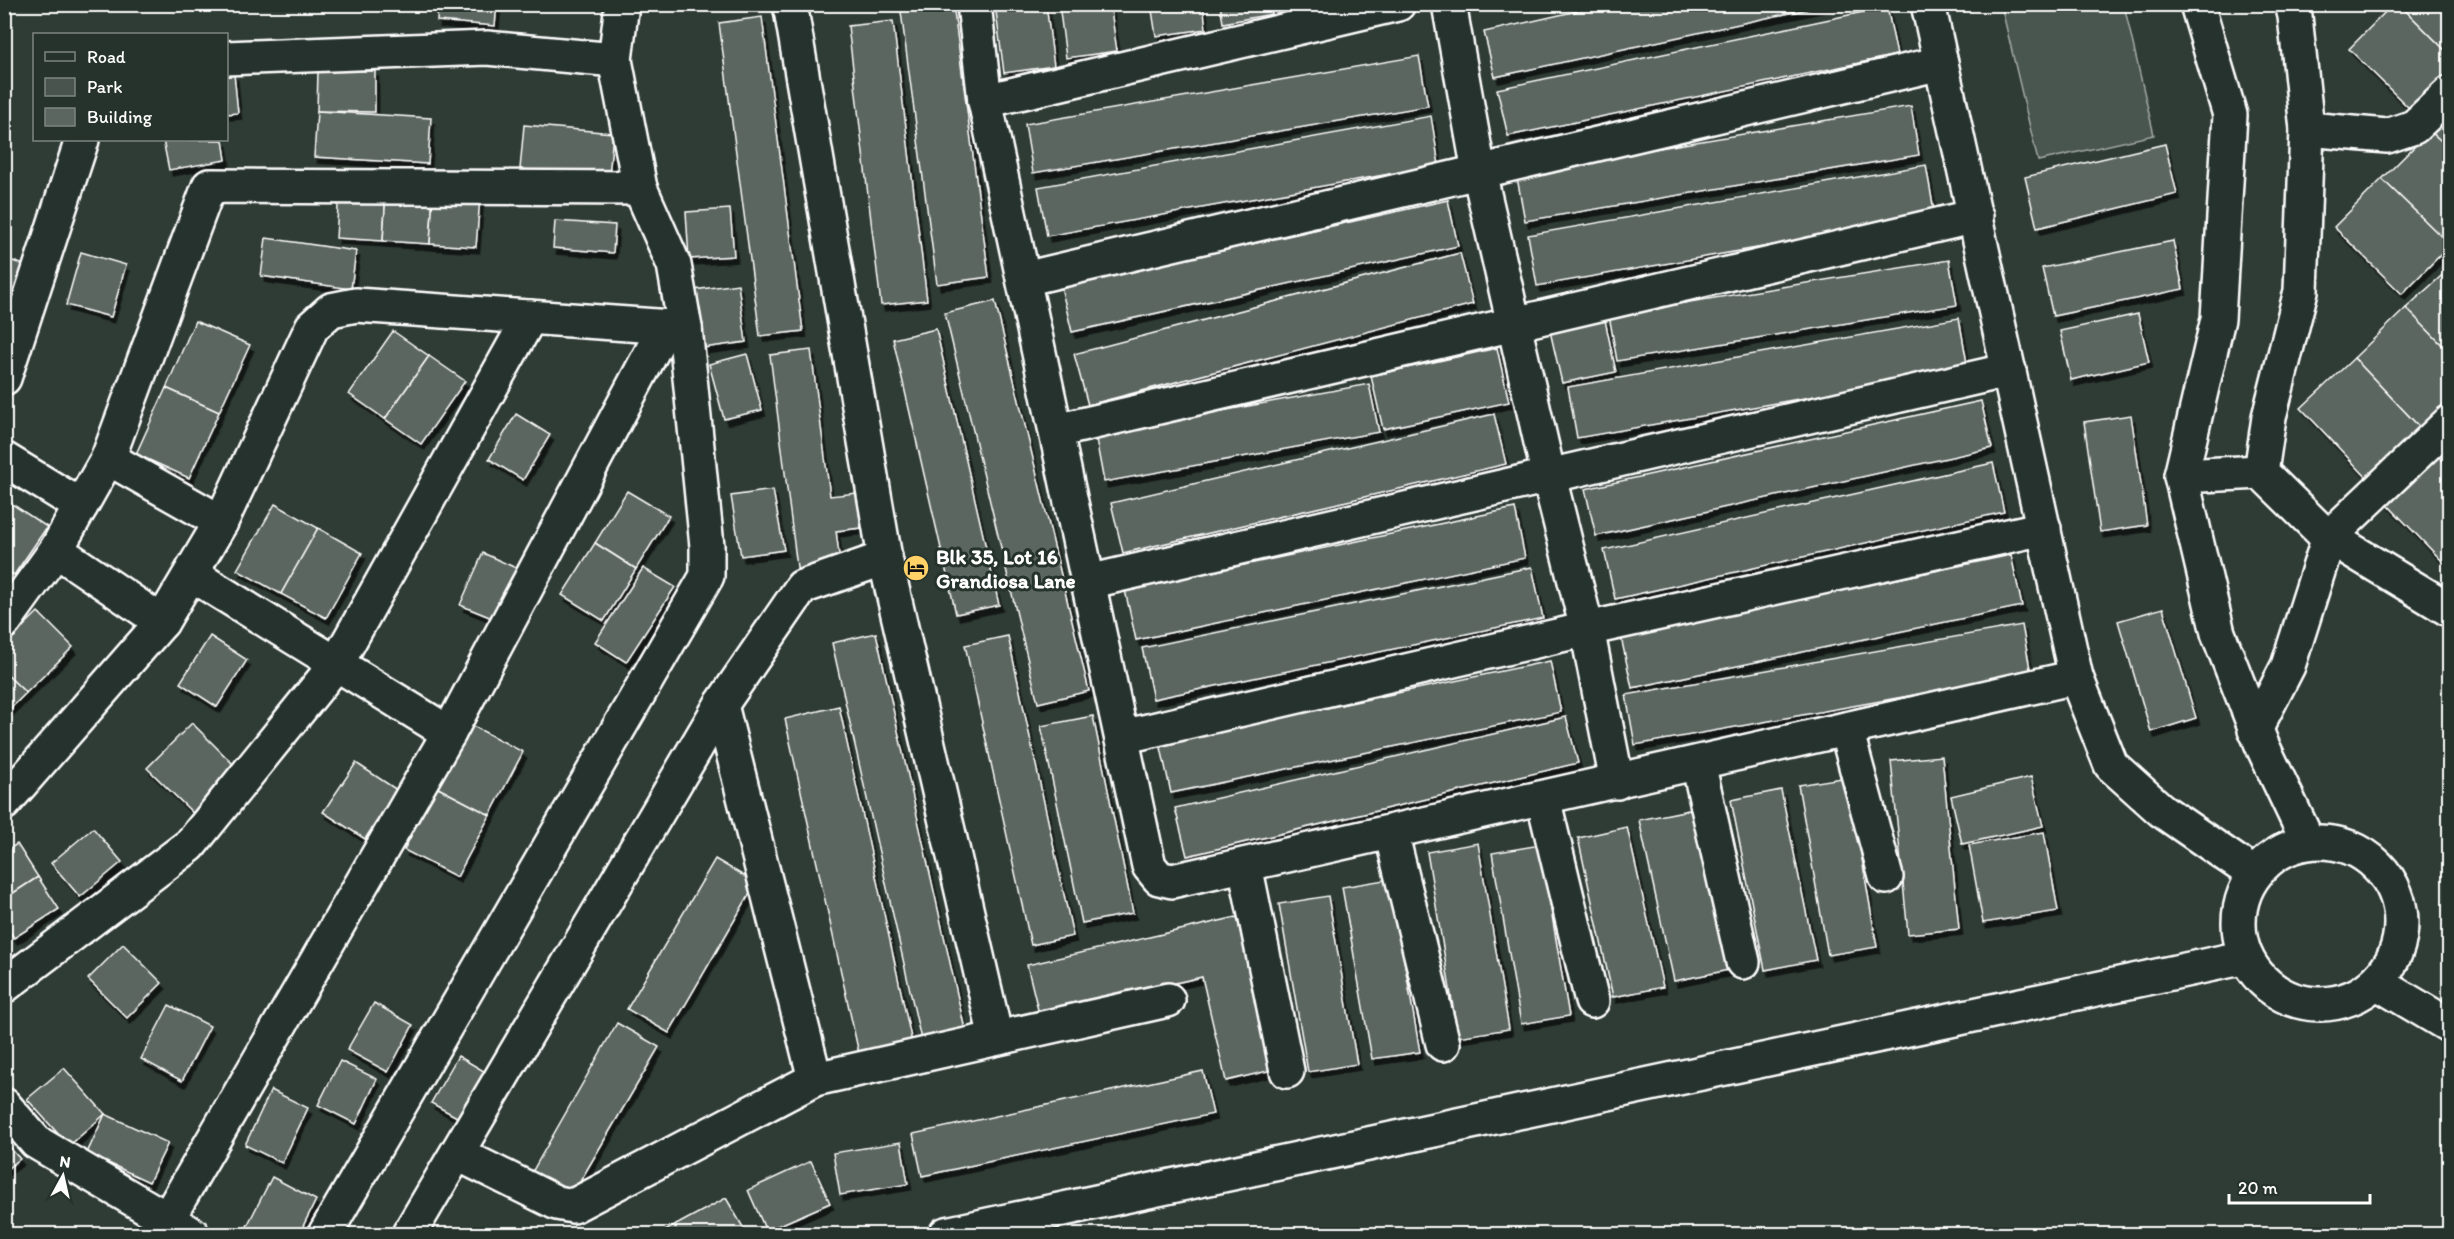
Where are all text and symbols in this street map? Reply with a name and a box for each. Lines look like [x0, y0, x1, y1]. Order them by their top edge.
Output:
legend [33, 33, 228, 141]
text: Road [87, 46, 126, 68]
text: Park [87, 76, 122, 98]
text: Building [87, 106, 153, 128]
place label: Blk 35, Lot 16 Grandiosa Lane [936, 544, 1076, 593]
hotel icon: Blk 35, Lot 16 Grandiosa Lane [901, 553, 931, 583]
north arrow [33, 1146, 93, 1206]
text: N [58, 1151, 72, 1172]
scale bar [2229, 1167, 2370, 1205]
text: 20 m [2238, 1177, 2278, 1199]

